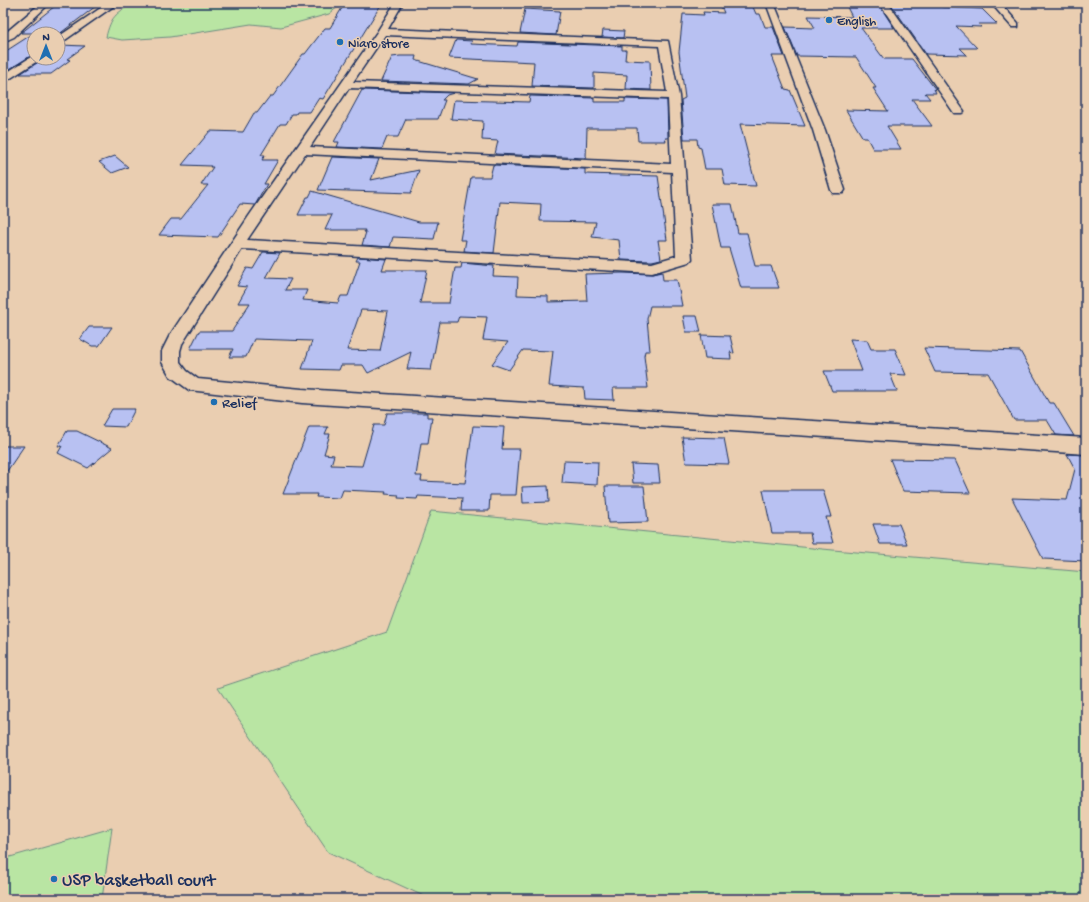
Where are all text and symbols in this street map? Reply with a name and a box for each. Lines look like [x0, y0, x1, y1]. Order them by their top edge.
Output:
marker: English [824, 15, 834, 25]
place label: English [837, 15, 876, 30]
north arrow [26, 26, 66, 66]
text: N [42, 32, 50, 44]
marker: Niaro store [335, 37, 345, 47]
place label: Niaro store [348, 37, 409, 52]
place label: Relief [222, 395, 258, 413]
marker: Relief [209, 397, 219, 407]
place label: USP basketball court [62, 871, 217, 892]
marker: USP basketball court [49, 874, 59, 884]

